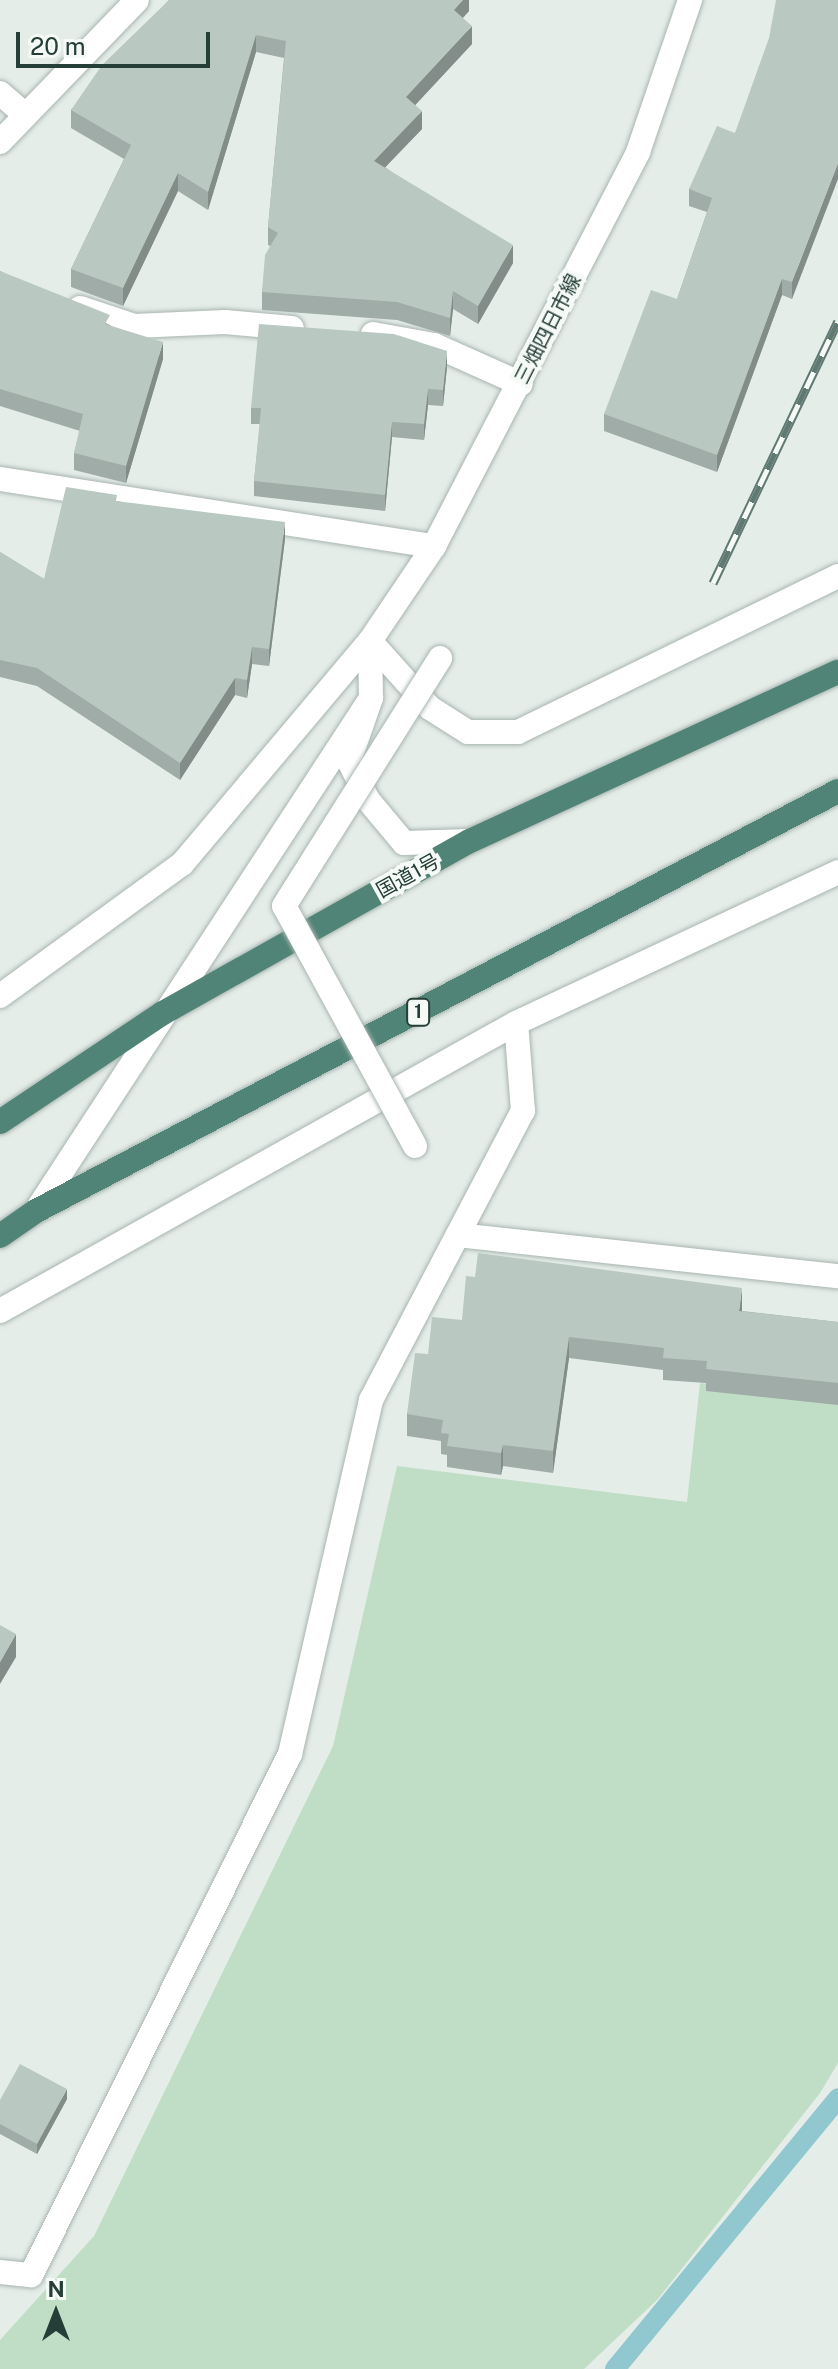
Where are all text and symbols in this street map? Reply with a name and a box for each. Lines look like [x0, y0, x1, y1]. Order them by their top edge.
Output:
scale bar [20, 16, 214, 66]
text: 20 m [30, 32, 86, 60]
street label: 三畑四日市線 [510, 270, 586, 388]
street label: 国道1号 [372, 849, 444, 903]
road number: 1 [406, 998, 430, 1026]
north arrow [16, 2273, 96, 2353]
text: N [47, 2276, 65, 2302]

